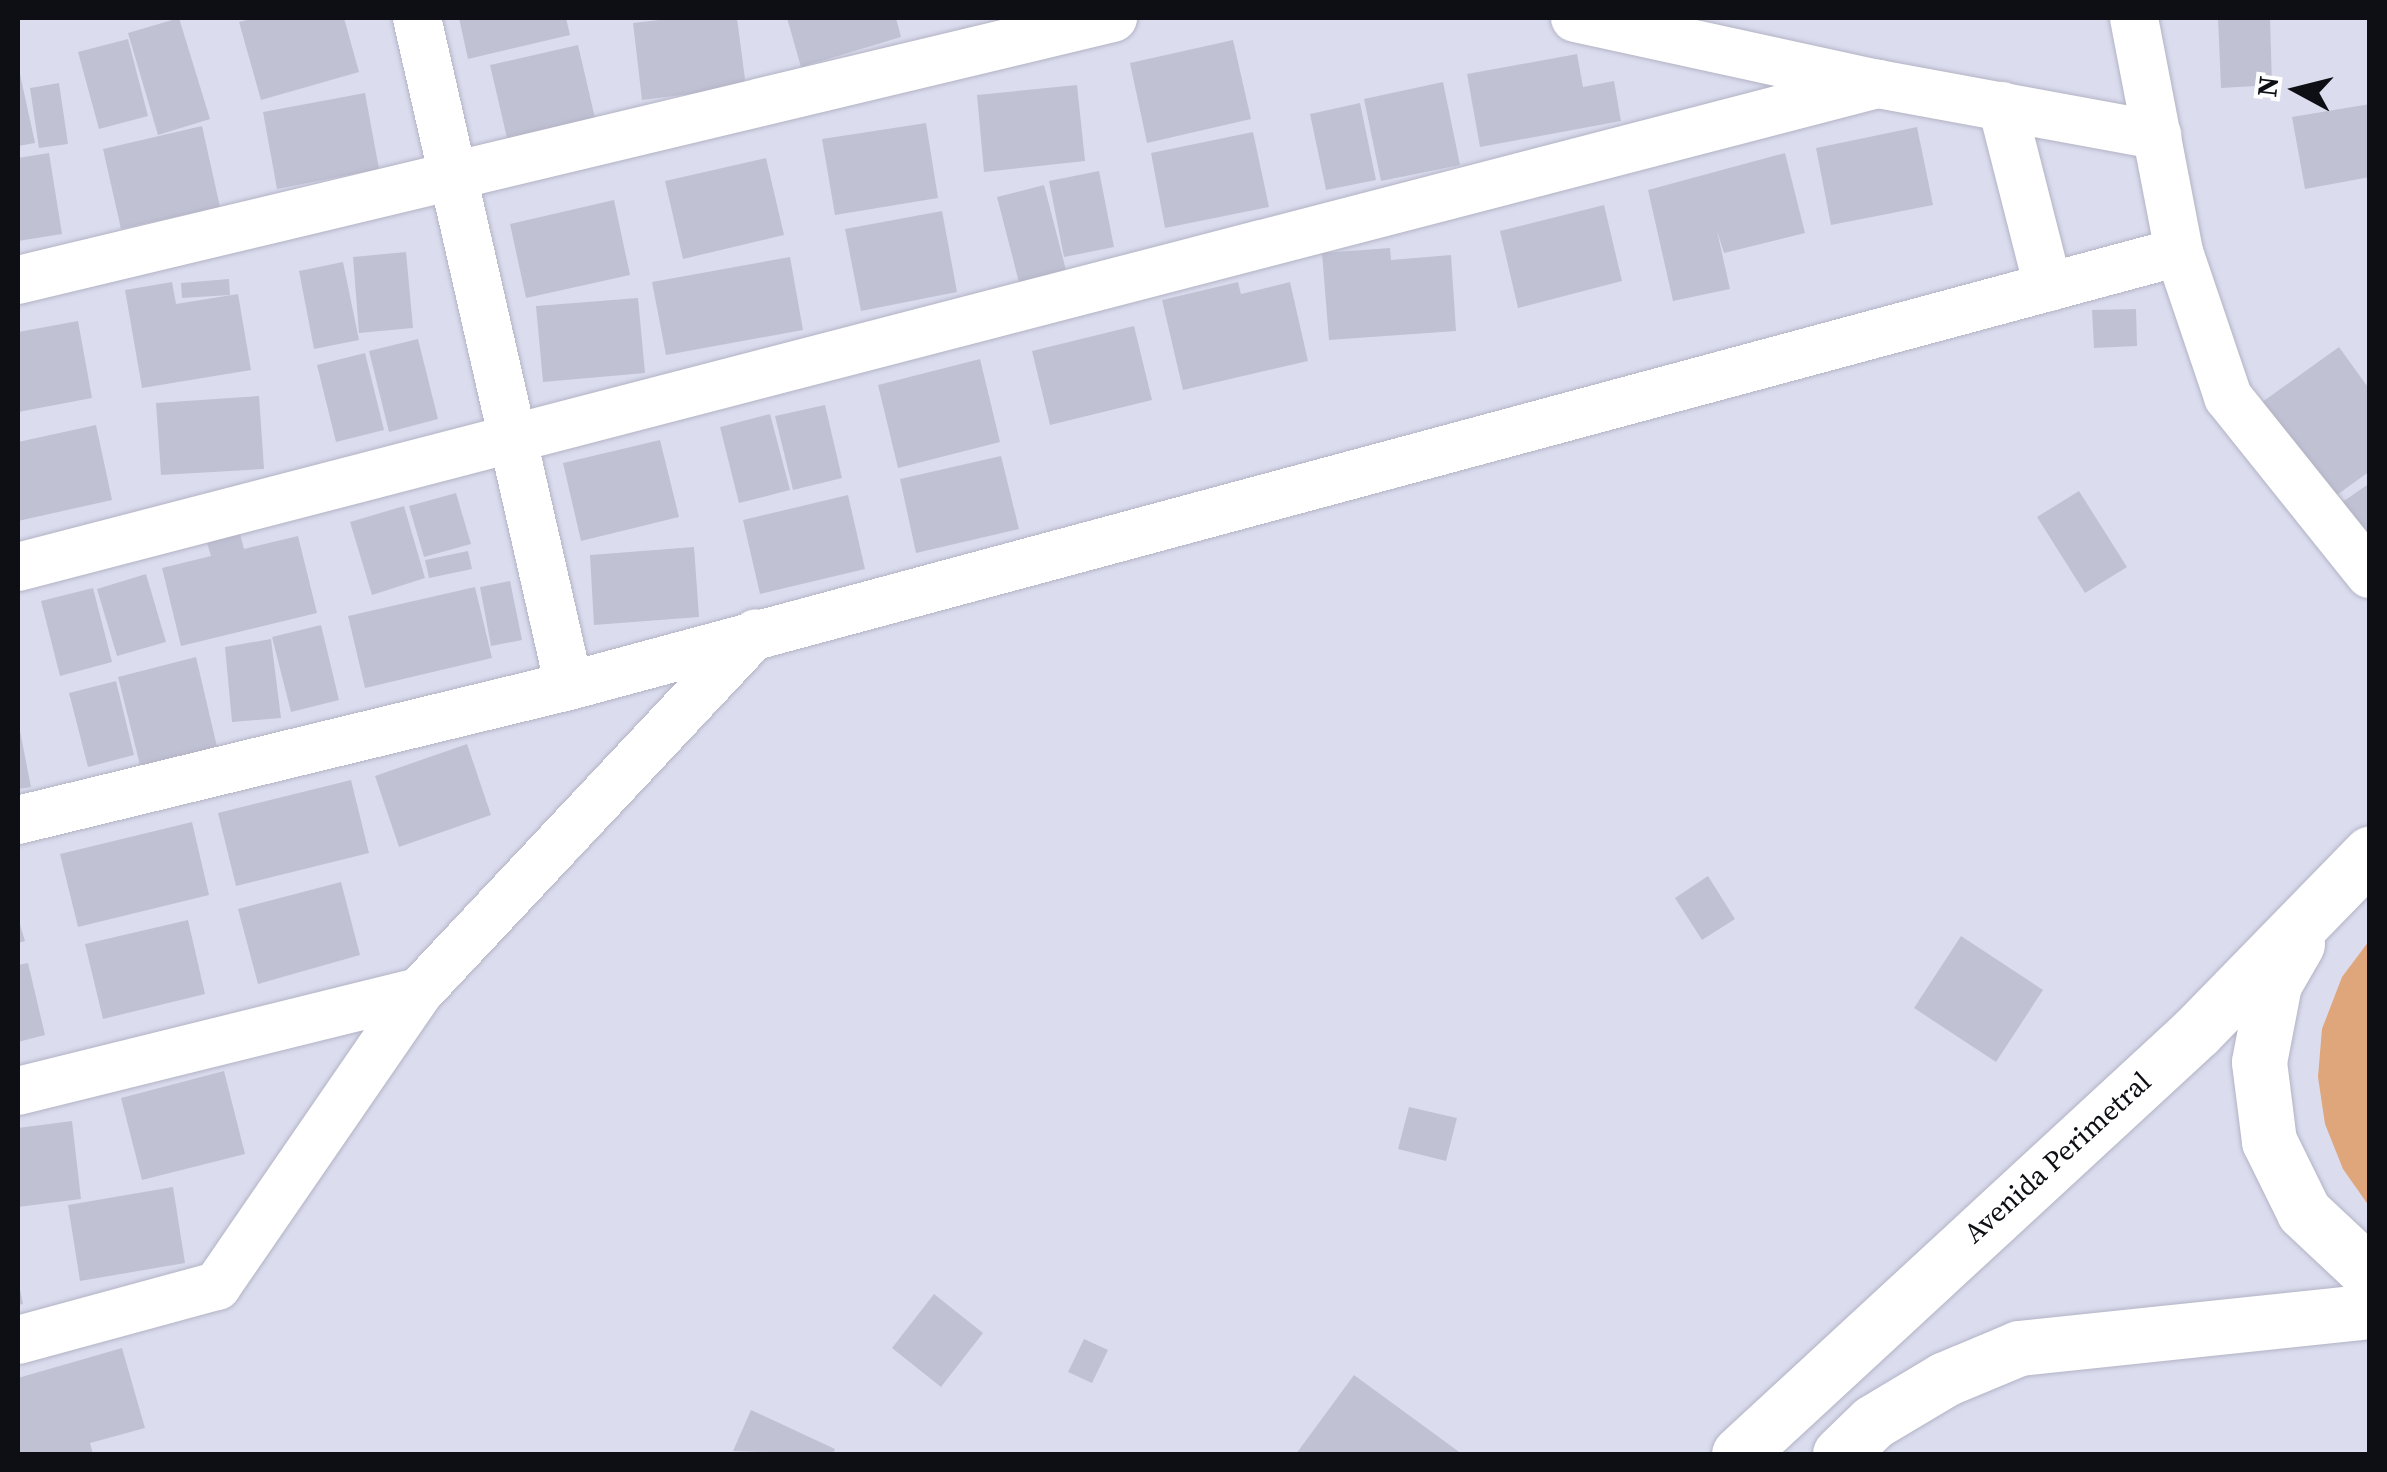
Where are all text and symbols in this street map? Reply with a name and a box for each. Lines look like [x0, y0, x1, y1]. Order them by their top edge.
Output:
north arrow [2247, 40, 2347, 140]
text: N [2247, 74, 2287, 99]
street label: Avenida Perimetral [1957, 1064, 2157, 1250]

